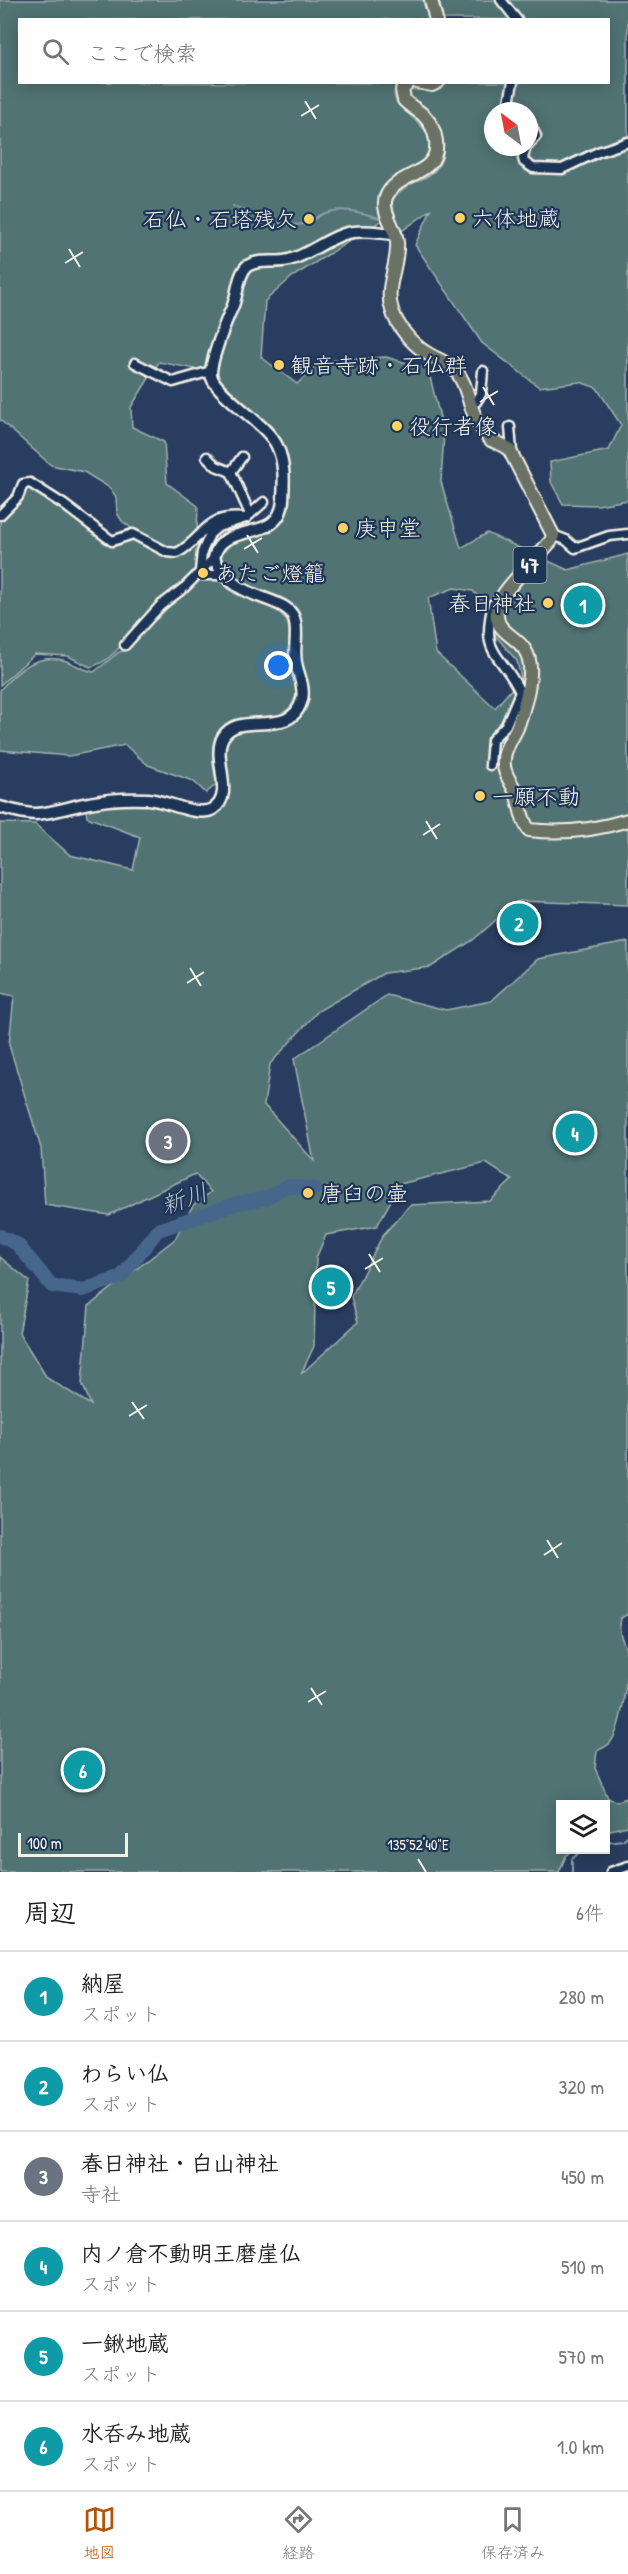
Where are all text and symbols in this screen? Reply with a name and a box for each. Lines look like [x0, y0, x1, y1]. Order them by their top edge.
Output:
search box [18, 18, 610, 84]
icon: search [39, 35, 72, 68]
text: ここで検索 [87, 38, 197, 68]
north arrow [484, 102, 538, 156]
place label: 六体地蔵 [472, 203, 560, 233]
place label: 石仏・石塔残欠 [143, 204, 297, 234]
marker: 六体地蔵 [453, 211, 467, 225]
marker: 石仏・石塔残欠 [302, 212, 316, 226]
place label: 観音寺跡・石仏群 [291, 350, 467, 380]
marker: 観音寺跡・石仏群 [272, 358, 286, 372]
place label: 役行者像 [409, 411, 497, 441]
marker: 役行者像 [390, 419, 404, 433]
place label: 庚申堂 [355, 513, 421, 543]
marker: 庚申堂 [336, 521, 350, 535]
road number: 47 [514, 547, 546, 583]
place label: あたご燈籠 [215, 558, 325, 588]
marker: あたご燈籠 [196, 566, 210, 580]
pin: 1 [564, 582, 602, 628]
place label: 春日神社 [448, 588, 536, 618]
marker: 春日神社 [541, 596, 555, 610]
your location [264, 651, 293, 680]
place label: 一願不動 [492, 781, 580, 811]
marker: 一願不動 [473, 789, 487, 803]
pin: 2 [500, 900, 538, 946]
pin: 4 [556, 1110, 594, 1156]
pin: 3 [148, 1118, 188, 1164]
water label: 新川 [156, 1175, 212, 1221]
place label: 唐臼の壷 [320, 1178, 408, 1208]
marker: 唐臼の壷 [301, 1186, 315, 1200]
pin: 5 [312, 1264, 350, 1310]
pin: 6 [64, 1748, 103, 1792]
map controls [556, 1800, 610, 1854]
button: layers [556, 1800, 610, 1854]
scale bar [18, 1830, 128, 1858]
text: 100 m [27, 1832, 62, 1854]
text: 135°52'40"E [387, 1834, 449, 1855]
text: 周辺 [24, 1895, 76, 1930]
text: 6件 [576, 1899, 604, 1926]
text: 納屋 [81, 1968, 125, 1998]
text: 1 [40, 1983, 47, 2010]
text: 280 m [559, 1983, 604, 2010]
text: スポット [81, 2000, 161, 2027]
text: わらい仏 [81, 2058, 169, 2088]
text: 2 [39, 2073, 48, 2100]
text: 320 m [559, 2073, 604, 2100]
text: スポット [81, 2090, 161, 2117]
text: 春日神社・白山神社 [81, 2148, 279, 2178]
text: 3 [39, 2163, 48, 2190]
text: 450 m [561, 2163, 604, 2190]
text: 寺社 [81, 2180, 121, 2207]
text: 内ノ倉不動明王磨崖仏 [81, 2238, 301, 2268]
text: 4 [40, 2253, 47, 2280]
text: 510 m [561, 2253, 604, 2280]
text: スポット [81, 2270, 161, 2297]
text: 一鍬地蔵 [81, 2328, 169, 2358]
text: 5 [39, 2343, 48, 2370]
text: 570 m [558, 2343, 604, 2370]
text: スポット [81, 2360, 161, 2387]
text: 水呑み地蔵 [81, 2418, 191, 2448]
text: 6 [40, 2433, 47, 2460]
text: 1.0 km [557, 2433, 604, 2460]
text: スポット [81, 2450, 161, 2477]
tab: 地図 [83, 2503, 116, 2563]
tab: 経路 [282, 2503, 315, 2563]
tab: 保存済み [481, 2503, 545, 2563]

